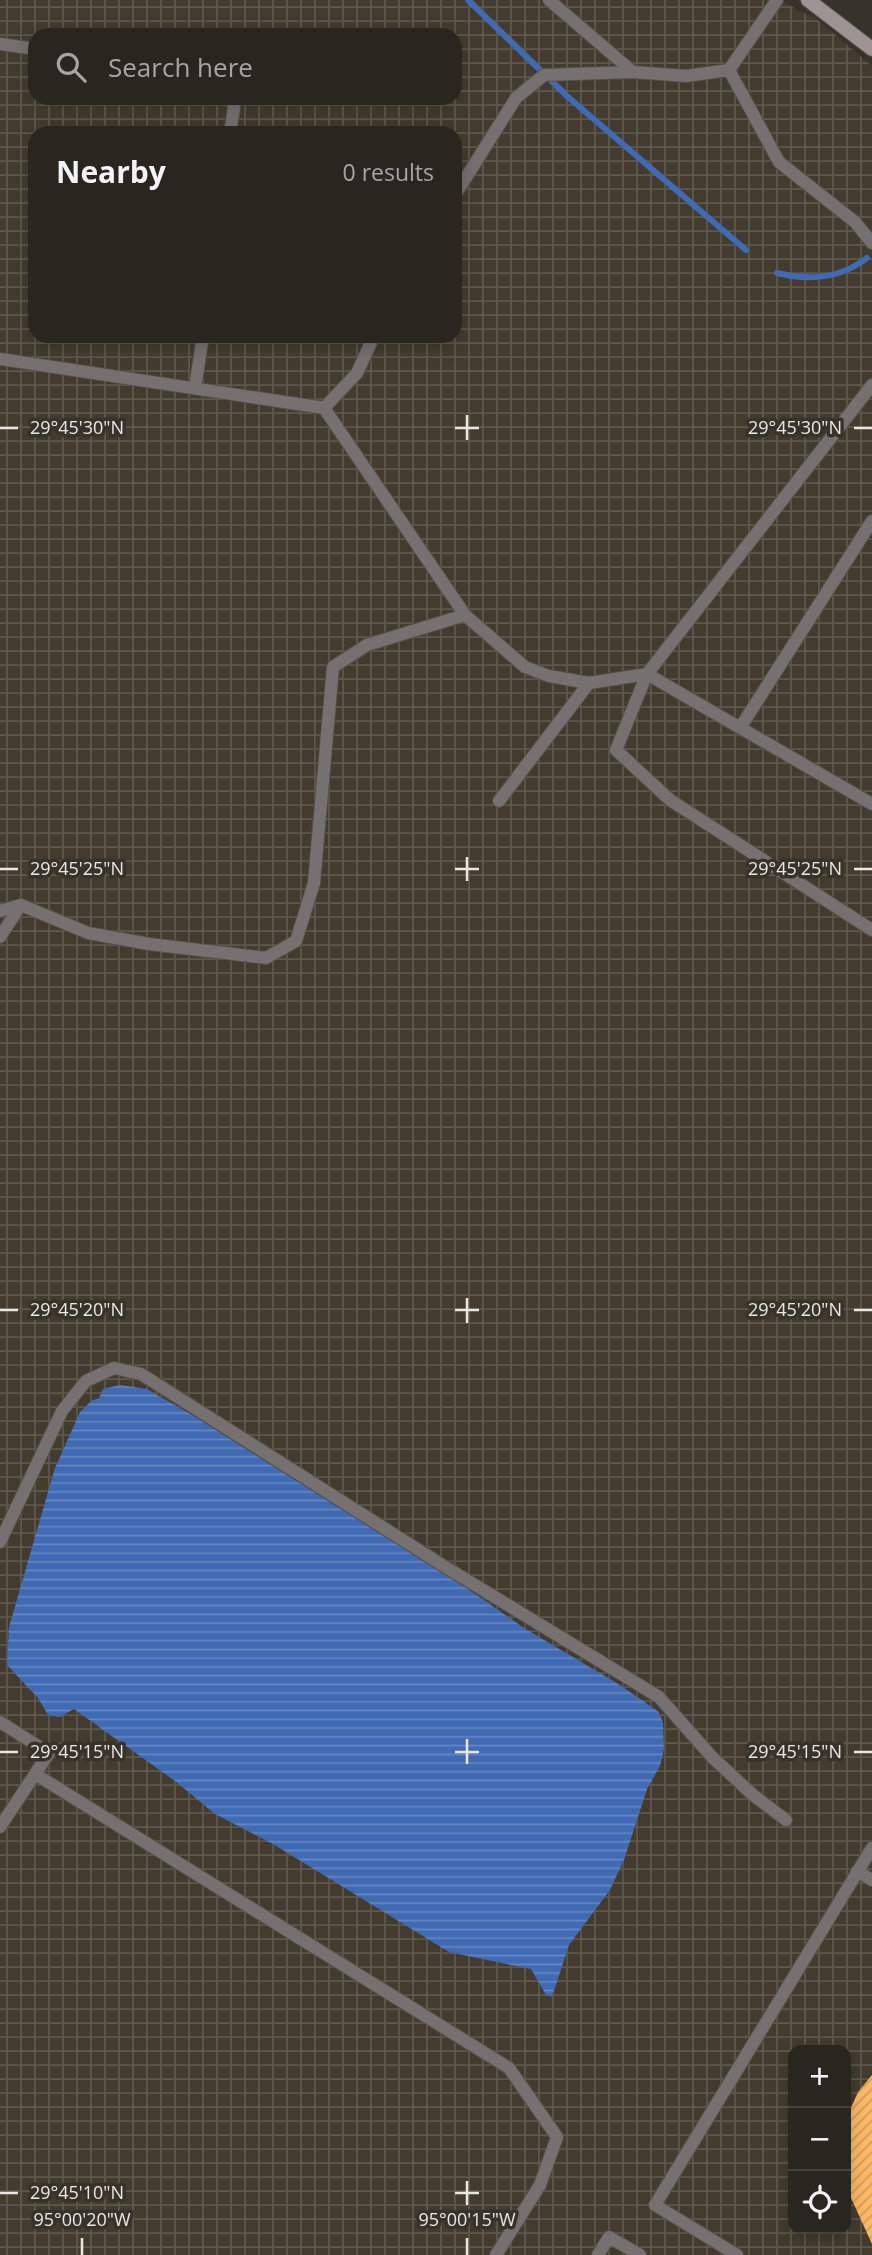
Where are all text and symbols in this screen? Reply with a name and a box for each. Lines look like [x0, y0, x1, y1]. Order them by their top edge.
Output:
search box [28, 28, 462, 105]
icon: search [52, 48, 90, 86]
text: Search here [108, 49, 253, 85]
text: Nearby [56, 151, 166, 192]
text: 0 results [343, 156, 434, 188]
text: 29°45'30"N [30, 415, 124, 439]
text: 29°45'30"N [748, 415, 842, 439]
text: 29°45'25"N [30, 856, 124, 880]
text: 29°45'25"N [748, 856, 842, 880]
text: 29°45'20"N [30, 1297, 124, 1321]
text: 29°45'20"N [748, 1297, 842, 1321]
text: 29°45'15"N [30, 1739, 124, 1763]
text: 29°45'15"N [748, 1739, 842, 1763]
map controls [788, 2045, 851, 2234]
button: + [788, 2045, 851, 2108]
button: − [788, 2108, 851, 2171]
button: locate [788, 2171, 851, 2234]
text: 29°45'10"N [30, 2180, 124, 2204]
text: 95°00'20"W [33, 2207, 131, 2231]
text: 95°00'15"W [418, 2207, 516, 2231]

